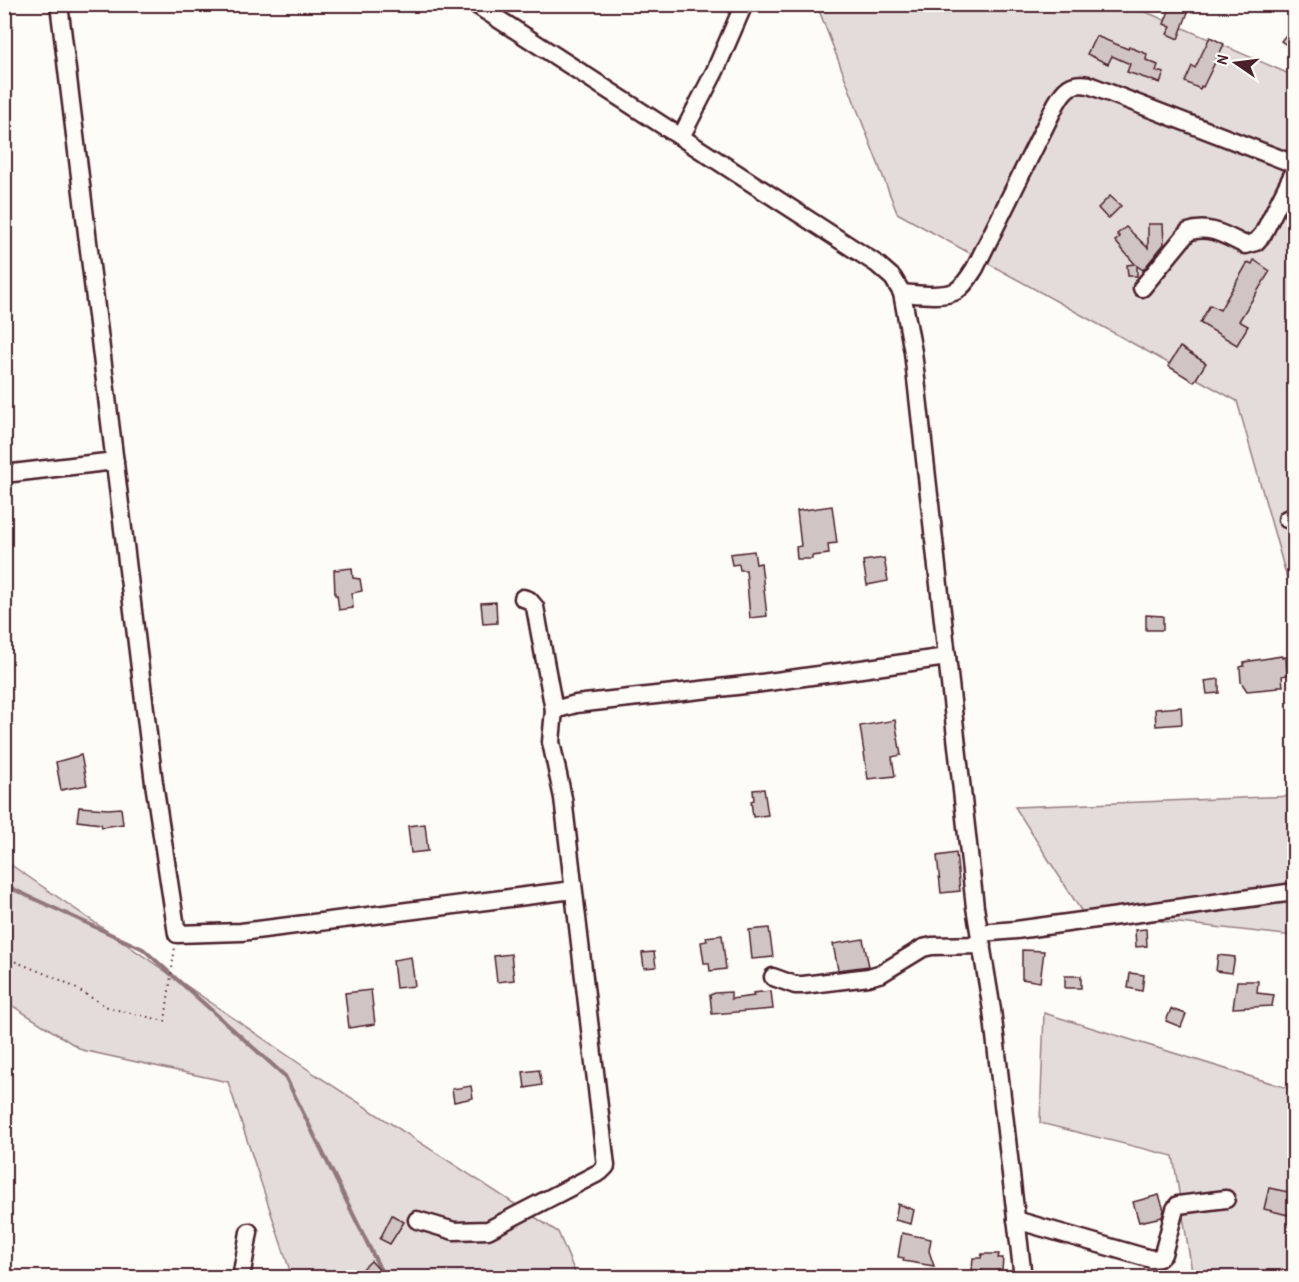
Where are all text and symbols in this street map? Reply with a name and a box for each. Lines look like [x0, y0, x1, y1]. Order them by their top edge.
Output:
north arrow [1206, 33, 1266, 93]
text: N [1210, 52, 1233, 66]

